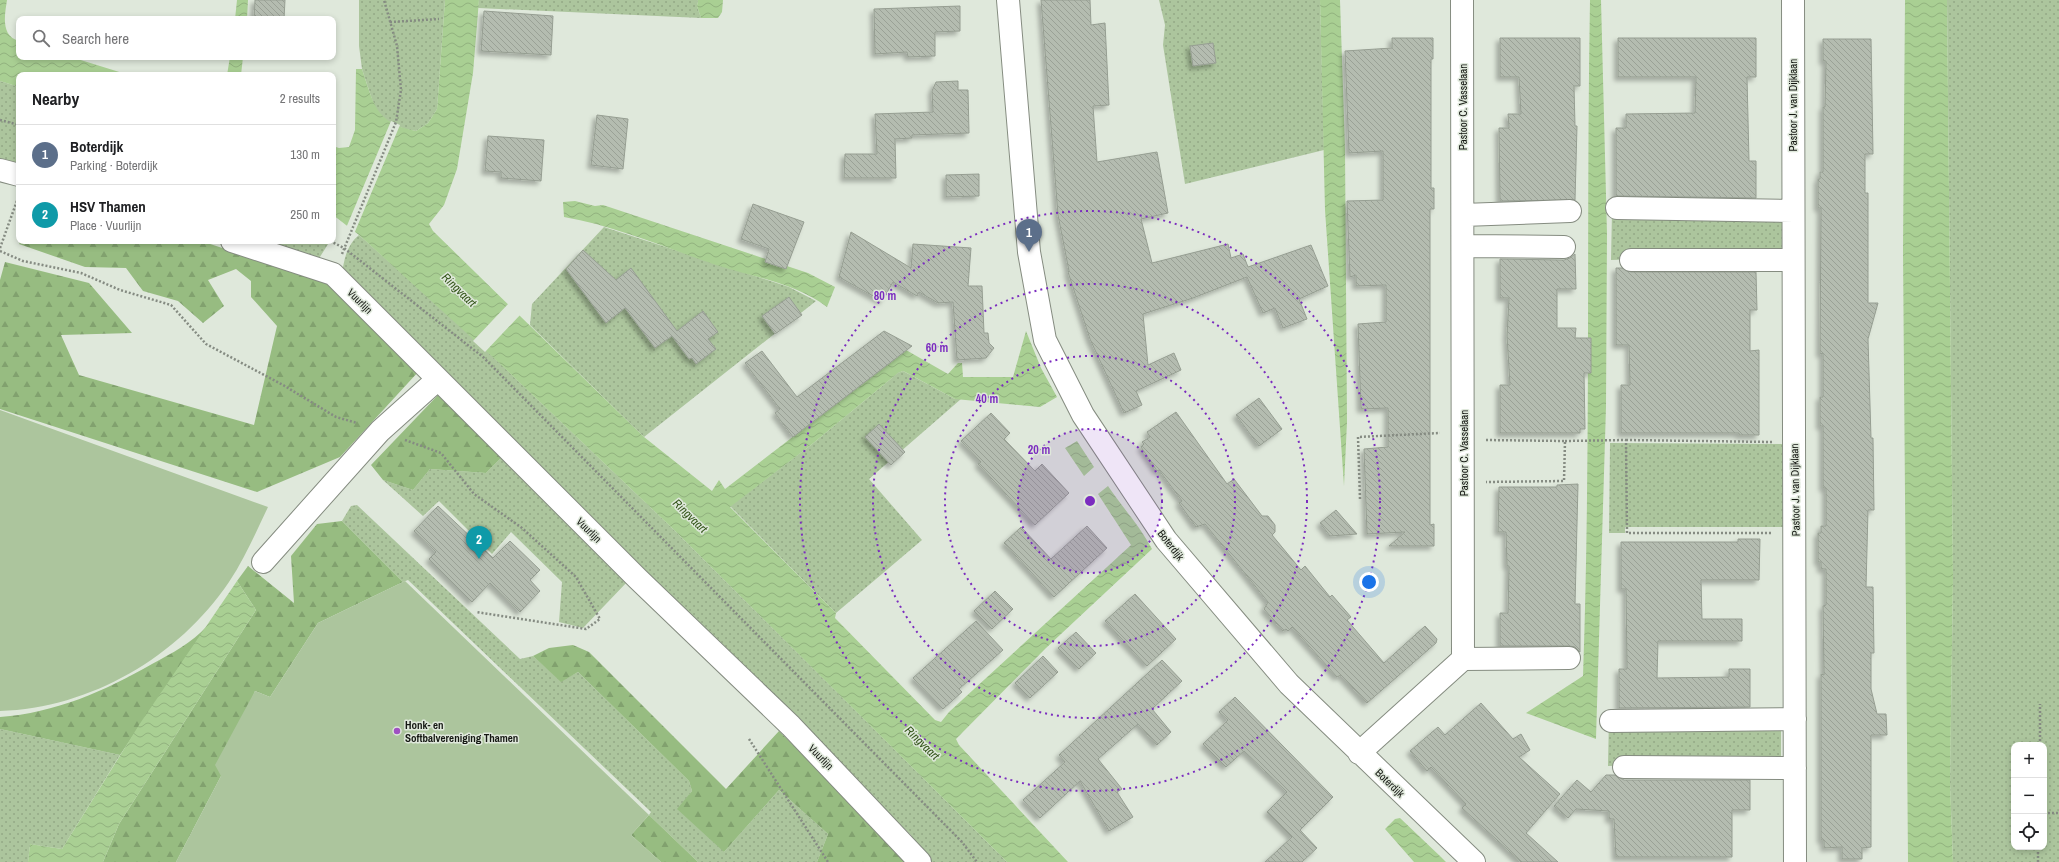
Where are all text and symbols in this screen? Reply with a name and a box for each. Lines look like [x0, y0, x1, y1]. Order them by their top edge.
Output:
search box [16, 16, 336, 60]
icon: search [30, 27, 52, 49]
text: Search here [62, 28, 129, 49]
street label: Pastoor J. van Dijklaan [1786, 59, 1800, 151]
street label: Pastoor C. Vasselaan [1456, 64, 1470, 150]
text: Nearby [32, 87, 79, 110]
text: 2 results [280, 90, 320, 107]
text: Boterdijk [70, 136, 123, 157]
text: 1 [42, 146, 48, 163]
text: 130 m [290, 146, 320, 163]
text: Parking · Boterdijk [70, 157, 158, 174]
text: HSV Thamen [70, 196, 146, 217]
text: 2 [42, 206, 48, 223]
text: 250 m [290, 206, 320, 223]
text: Place · Vuurlijn [70, 217, 141, 234]
pin: 1 [1016, 219, 1042, 252]
water label: Ringvaart [438, 269, 480, 311]
street label: Vuurlijn [344, 285, 376, 317]
text: 80 m [874, 288, 896, 304]
text: 60 m [926, 340, 948, 356]
text: 40 m [976, 391, 998, 407]
street label: Pastoor C. Vasselaan [1457, 410, 1471, 496]
text: 20 m [1028, 442, 1050, 458]
street label: Pastoor J. van Dijklaan [1787, 444, 1803, 536]
centre of rings [1083, 494, 1097, 508]
water label: Ringvaart [669, 495, 711, 537]
street label: Vuurlijn [573, 514, 605, 546]
pin: 2 [466, 526, 492, 559]
street label: Boterdijk [1155, 527, 1188, 564]
your location [1359, 572, 1379, 592]
place label: Honk- en Softbalvereniging Thamen [405, 718, 518, 745]
water label: Ringvaart [901, 722, 943, 764]
marker: Honk- en Softbalvereniging Thamen [392, 726, 402, 736]
street label: Vuurlijn [805, 741, 837, 773]
map controls [2011, 742, 2047, 850]
button: + [2011, 742, 2047, 778]
street label: Boterdijk [1372, 766, 1408, 801]
button: − [2011, 778, 2047, 814]
button: locate [2011, 814, 2047, 850]

